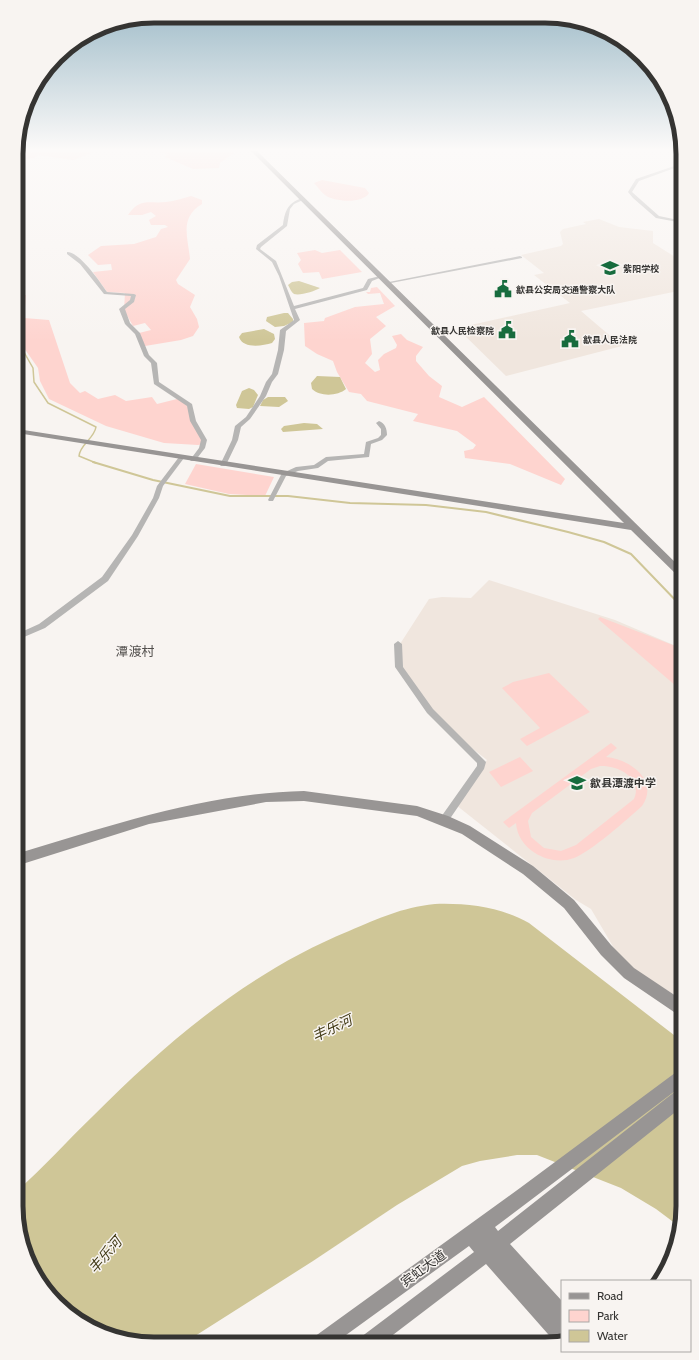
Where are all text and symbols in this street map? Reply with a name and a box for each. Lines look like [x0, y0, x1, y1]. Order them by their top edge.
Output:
school or university icon: 紫阳学校 [600, 258, 620, 278]
place label: 紫阳学校 [623, 263, 660, 274]
public building icon: 歙县公安局交通警察大队 [493, 279, 513, 299]
place label: 歙县公安局交通警察大队 [516, 284, 616, 295]
public building icon: 歙县人民检察院 [497, 320, 517, 340]
place label: 歙县人民检察院 [431, 325, 494, 336]
public building icon: 歙县人民法院 [560, 329, 580, 349]
place label: 歙县人民法院 [583, 334, 637, 345]
district label: 潭渡村 [115, 643, 155, 659]
school or university icon: 歙县潭渡中学 [567, 773, 587, 793]
place label: 歙县潭渡中学 [590, 776, 656, 790]
water label: 丰乐河 [309, 1010, 358, 1045]
water label: 丰乐河 [84, 1231, 128, 1277]
street label: 宾虹大道 [397, 1246, 449, 1290]
legend [561, 1280, 691, 1352]
text: Road [597, 1288, 623, 1303]
text: Park [597, 1308, 619, 1323]
text: Water [597, 1328, 628, 1343]

